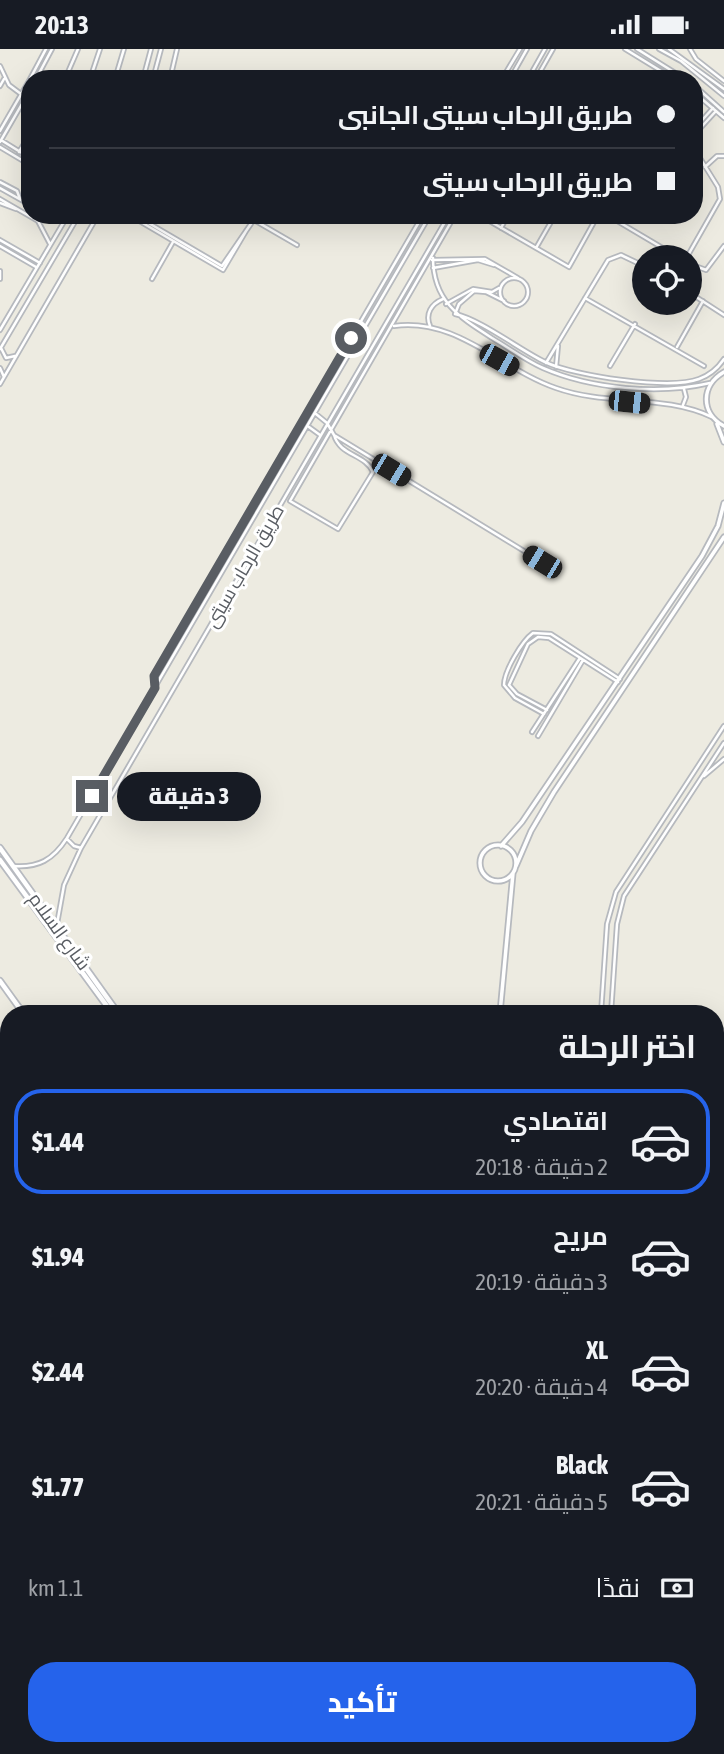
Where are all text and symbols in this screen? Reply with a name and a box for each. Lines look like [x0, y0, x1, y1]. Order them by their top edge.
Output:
text: 20:13 [35, 10, 89, 40]
text: طريق الرحاب سيتى الجانبى [338, 100, 633, 130]
text: طريق الرحاب سيتى [423, 167, 633, 197]
map controls [632, 245, 702, 315]
button: locate [632, 245, 702, 315]
route start [335, 322, 367, 354]
car [476, 341, 523, 379]
car [608, 389, 651, 415]
car [368, 450, 415, 490]
street label: طريق الرحاب سيتى [200, 501, 290, 632]
car [519, 542, 566, 582]
callout: 3 دقيقة [116, 771, 260, 821]
route end [76, 780, 108, 812]
text: 3 دقيقة [149, 783, 229, 809]
street label: شارع السلام [22, 888, 96, 976]
text: اختر الرحلة [559, 1028, 696, 1065]
text: اقتصادي [503, 1106, 608, 1136]
icon: car [629, 1110, 692, 1173]
text: $1.44 [32, 1127, 84, 1157]
text: 2 دقيقة · 20:18 [475, 1154, 608, 1180]
text: مريح [553, 1221, 608, 1251]
icon: car [629, 1225, 692, 1288]
text: $1.94 [32, 1242, 84, 1272]
text: 3 دقيقة · 20:19 [475, 1269, 608, 1295]
text: XL [586, 1335, 608, 1365]
icon: car [629, 1340, 692, 1403]
text: $2.44 [32, 1357, 84, 1387]
text: 4 دقيقة · 20:20 [475, 1374, 608, 1400]
text: Black [556, 1450, 608, 1480]
icon: car [629, 1455, 692, 1518]
text: $1.77 [32, 1472, 84, 1502]
text: 5 دقيقة · 20:21 [475, 1489, 608, 1515]
icon: cash [658, 1569, 696, 1607]
text: نقدًا [596, 1573, 640, 1603]
text: 1.1 km [28, 1575, 84, 1601]
button: تأكيد [28, 1662, 696, 1742]

